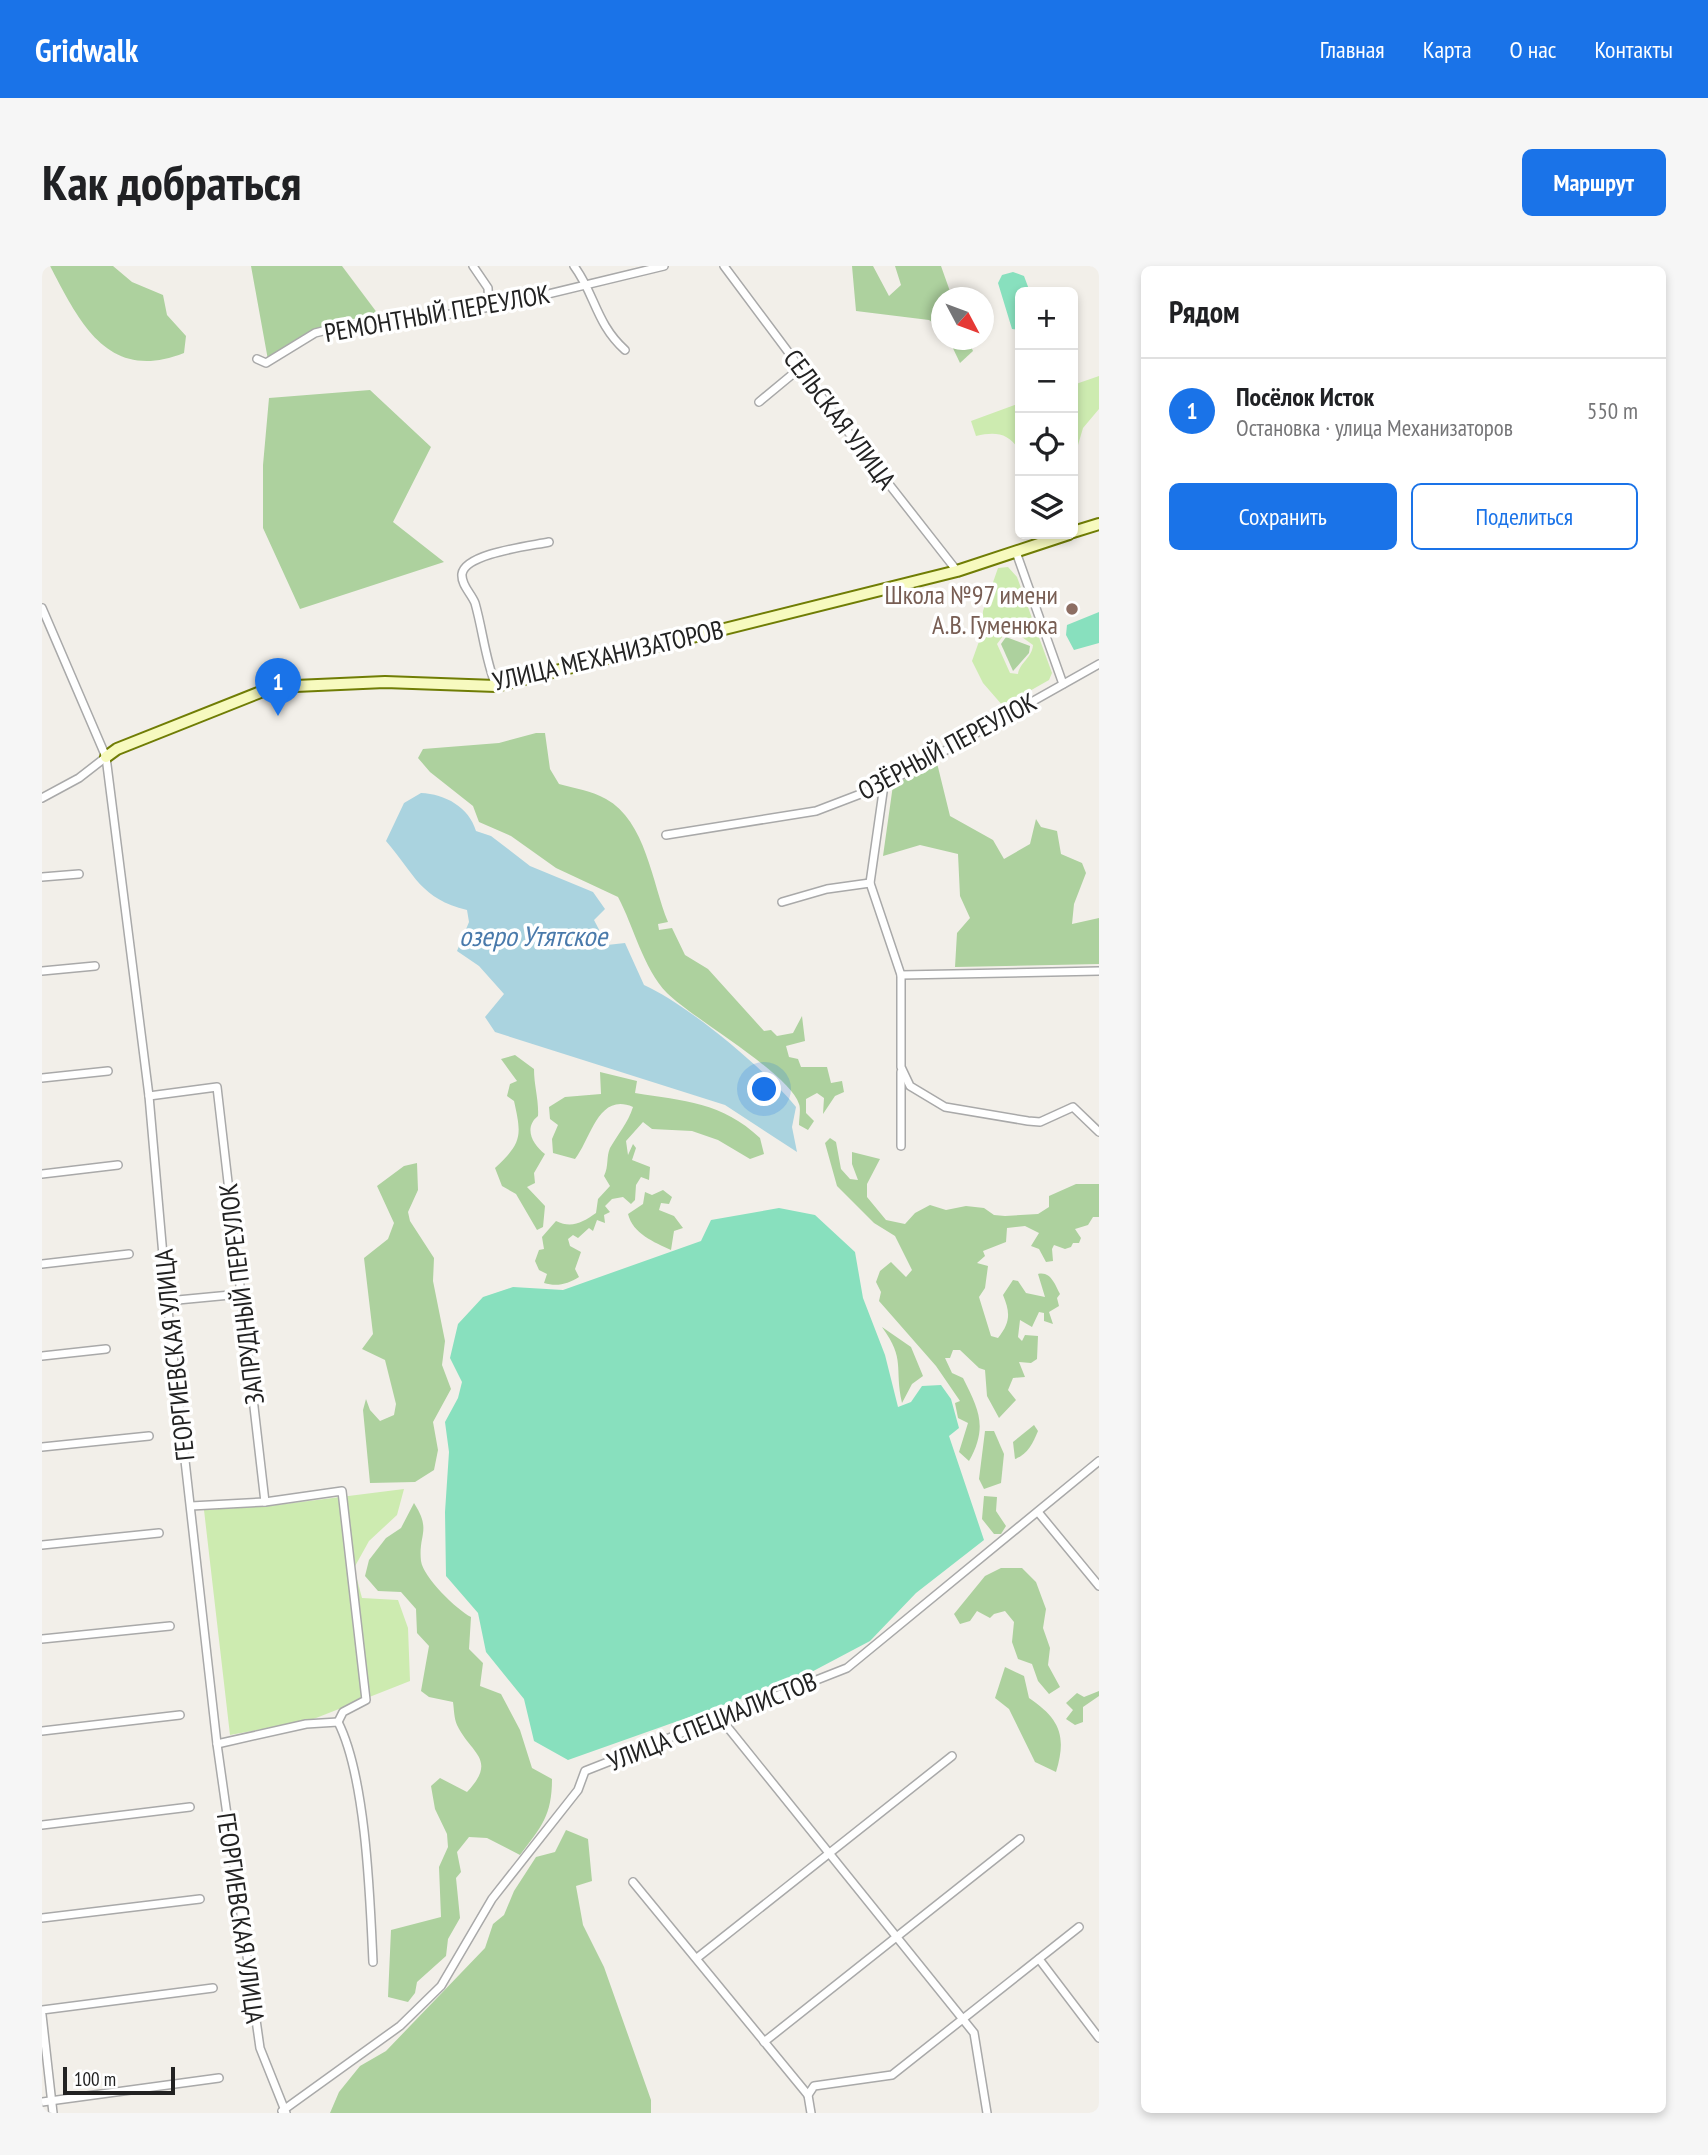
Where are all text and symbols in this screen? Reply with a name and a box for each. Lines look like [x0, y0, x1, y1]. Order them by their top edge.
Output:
text: Gridwalk [35, 28, 138, 71]
text: Главная [1320, 34, 1385, 65]
text: Карта [1423, 34, 1472, 65]
text: О нас [1510, 34, 1556, 65]
text: Контакты [1594, 34, 1673, 65]
button: Маршрут [1522, 149, 1666, 216]
text: Как добраться [42, 150, 301, 214]
street label: РЕМОНТНЫЙ ПЕРЕУЛОК [322, 277, 552, 349]
north arrow [931, 287, 994, 350]
map controls [1015, 287, 1078, 539]
button: + [1015, 287, 1078, 350]
text: Рядом [1169, 292, 1240, 331]
street label: СЕЛЬСКАЯ УЛИЦА [777, 343, 904, 496]
button: − [1015, 350, 1078, 413]
text: Посёлок Исток [1236, 380, 1374, 413]
text: 1 [1187, 396, 1198, 425]
text: 550 m [1587, 396, 1638, 425]
button: locate [1015, 413, 1078, 476]
text: Остановка · улица Механизаторов [1236, 413, 1513, 442]
button: layers [1015, 476, 1078, 539]
button: Сохранить [1169, 483, 1397, 550]
button: Поделиться [1411, 483, 1638, 550]
place label: Школа №97 имени А.В. Гуменюка [885, 578, 1058, 641]
marker: Школа №97 имени А.В. Гуменюка [1064, 601, 1080, 617]
street label: УЛИЦА МЕХАНИЗАТОРОВ [489, 612, 727, 698]
pin: 1 [255, 658, 301, 716]
street label: ОЗЁРНЫЙ ПЕРЕУЛОК [852, 685, 1042, 807]
water label: озеро Утятское [459, 917, 609, 954]
your location [747, 1072, 781, 1106]
street label: ЗАПРУДНЫЙ ПЕРЕУЛОК [211, 1181, 271, 1406]
street label: ГЕОРГИЕВСКАЯ УЛИЦА [146, 1247, 202, 1462]
street label: УЛИЦА СПЕЦИАЛИСТОВ [602, 1664, 822, 1778]
street label: ГЕОРГИЕВСКАЯ УЛИЦА [210, 1811, 272, 2026]
scale bar [63, 2064, 175, 2096]
text: 100 m [74, 2067, 116, 2091]

